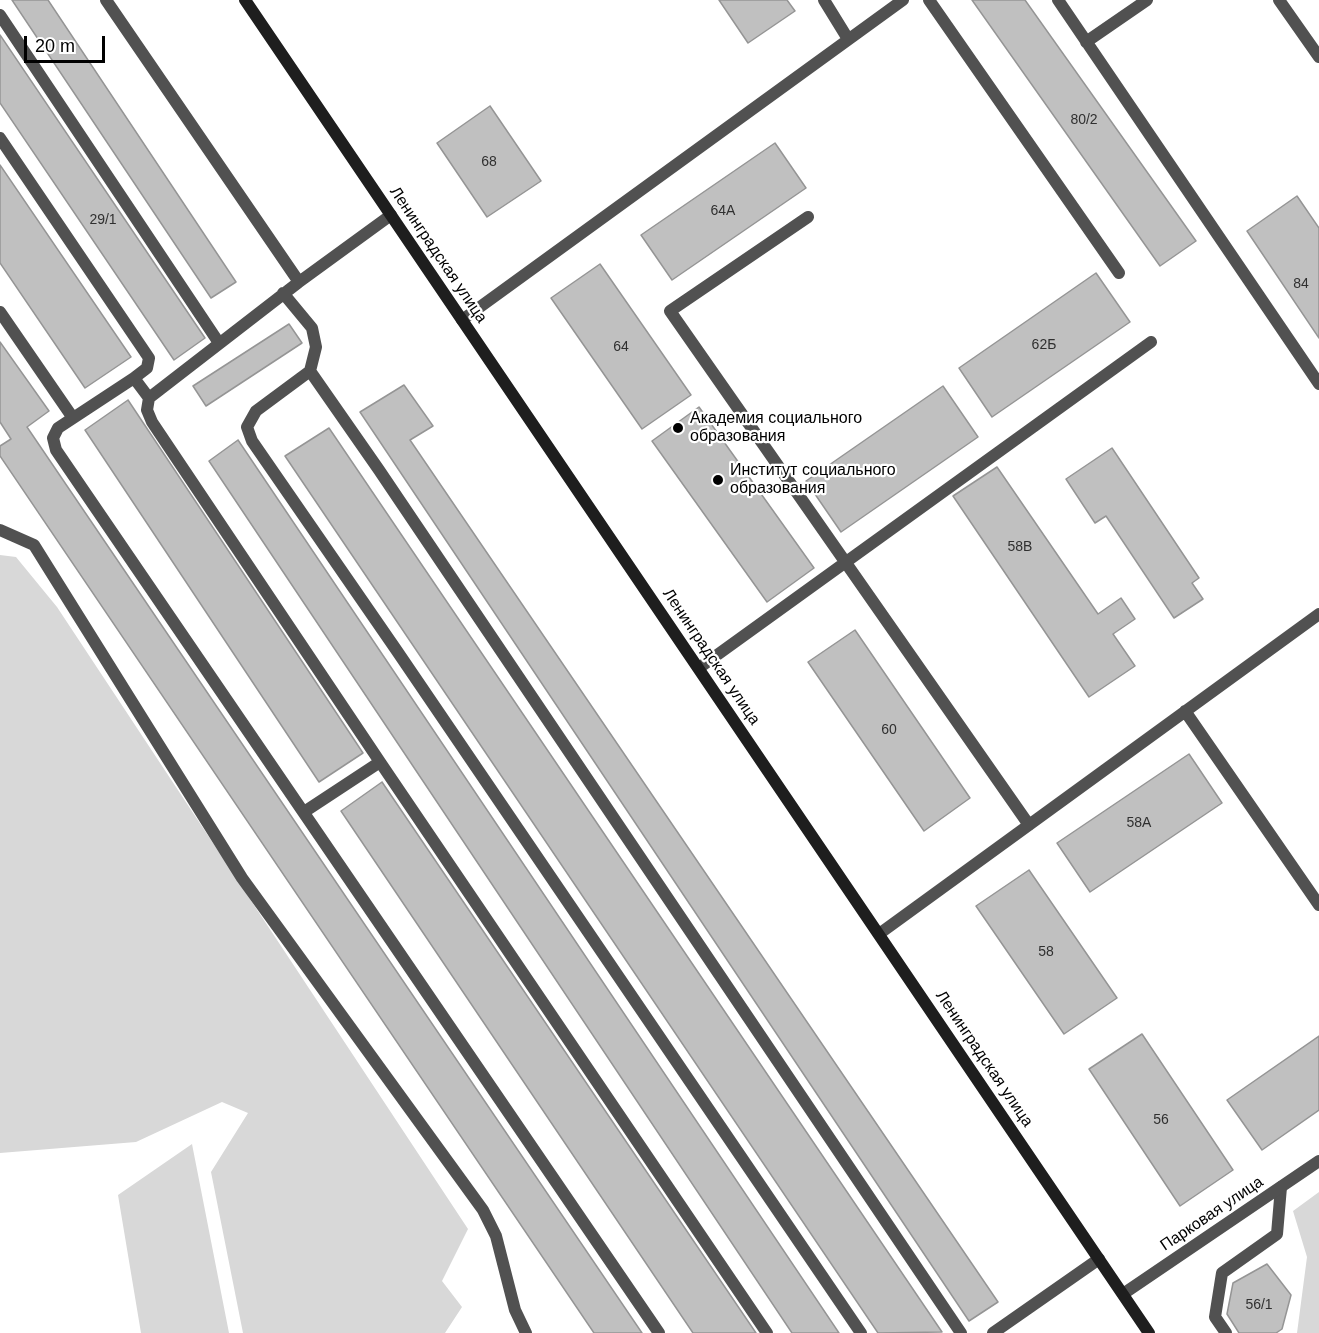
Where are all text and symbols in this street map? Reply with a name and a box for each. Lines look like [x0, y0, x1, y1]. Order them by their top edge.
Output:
scale bar [27, 24, 108, 62]
text: 20 m [35, 36, 75, 56]
house number: 80/2 [1070, 112, 1098, 128]
house number: 68 [481, 154, 497, 170]
street label: Ленинградская улица [385, 183, 491, 327]
house number: 64А [711, 203, 735, 219]
house number: 29/1 [89, 212, 117, 228]
house number: 84 [1293, 276, 1309, 292]
house number: 62Б [1032, 337, 1056, 353]
house number: 64 [613, 339, 629, 355]
place label: Академия социального образования [690, 409, 862, 447]
marker: Академия социального образования [671, 421, 685, 435]
place label: Институт социального образования [730, 461, 896, 499]
marker: Институт социального образования [711, 473, 725, 487]
house number: 58В [1008, 539, 1032, 555]
street label: Ленинградская улица [658, 585, 764, 729]
house number: 60 [881, 722, 897, 738]
house number: 58А [1127, 815, 1151, 831]
house number: 58 [1038, 944, 1054, 960]
street label: Ленинградская улица [931, 987, 1037, 1131]
house number: 56 [1153, 1112, 1169, 1128]
street label: Парковая улица [1157, 1173, 1267, 1255]
house number: 56/1 [1245, 1297, 1273, 1313]

